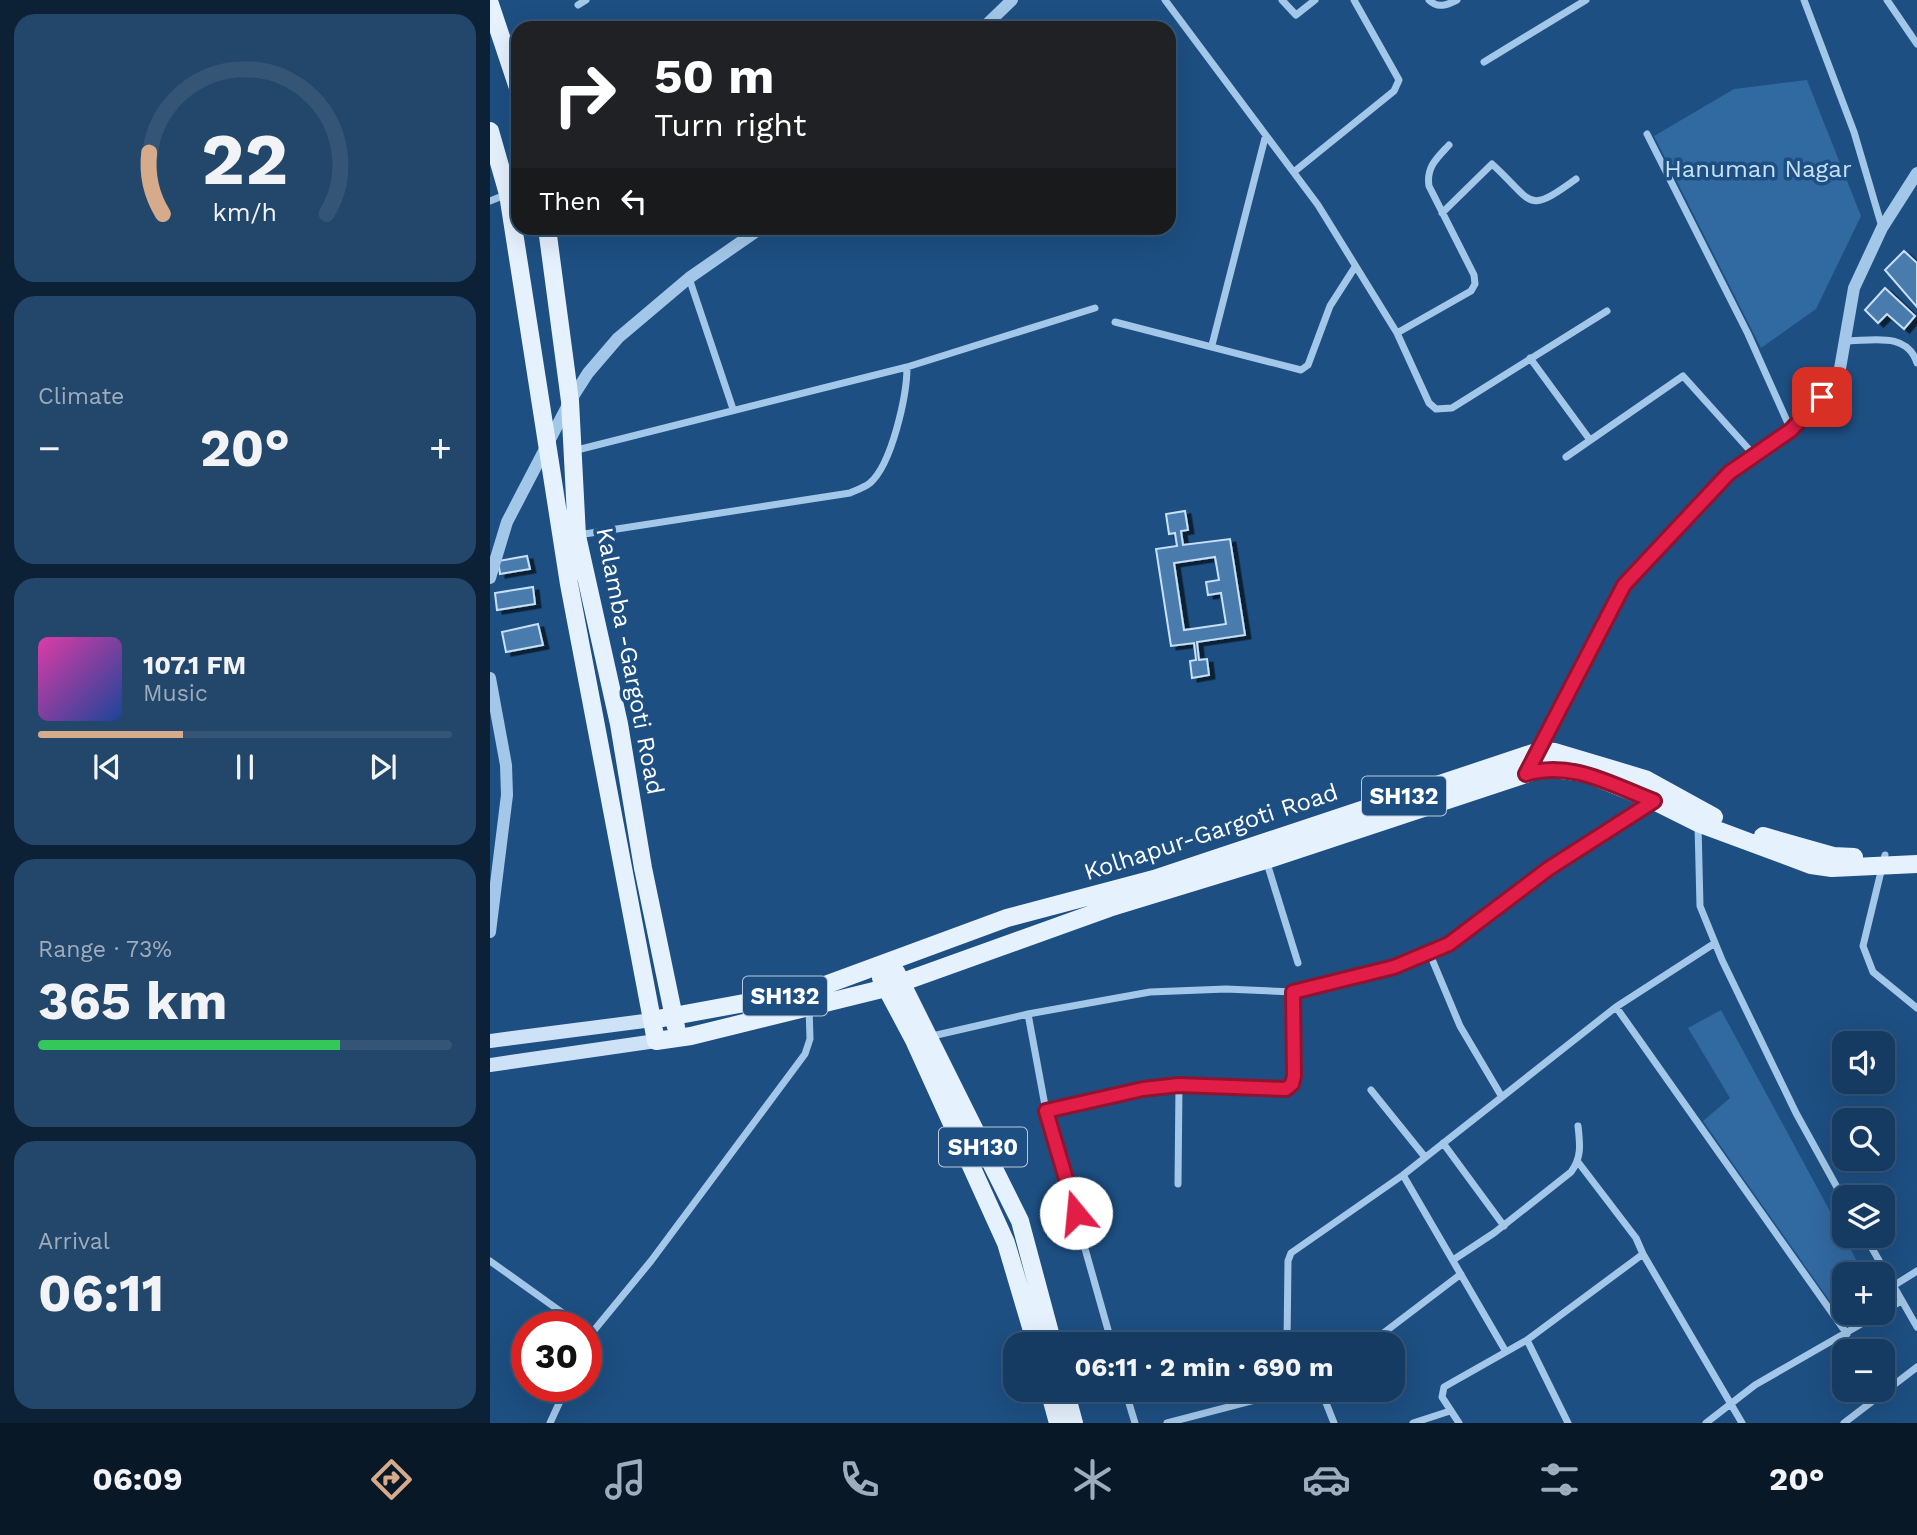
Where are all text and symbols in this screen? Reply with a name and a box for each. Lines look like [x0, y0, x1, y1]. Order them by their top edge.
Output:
text: 50 m [654, 47, 774, 105]
icon: right [539, 49, 630, 140]
text: Turn right [654, 106, 806, 144]
text: 22 [202, 116, 288, 202]
park label: Hanuman Nagar [1664, 155, 1852, 183]
icon: left [615, 182, 653, 220]
text: Then [539, 186, 601, 216]
text: km/h [213, 198, 277, 227]
pin [1792, 367, 1852, 427]
icon: arrive [1803, 378, 1841, 416]
text: Climate [38, 383, 124, 410]
text: 20° [200, 418, 290, 479]
text: − [38, 426, 61, 470]
text: + [429, 426, 452, 470]
street label: Kalamba -Gargoti Road [590, 525, 670, 797]
text: 107.1 FM [143, 650, 246, 680]
text: Music [143, 680, 208, 707]
icon: previous [88, 748, 126, 786]
icon: pause [226, 748, 264, 786]
icon: next [364, 748, 402, 786]
road number: SH132 [1362, 776, 1446, 816]
street label: Kolhapur-Gargoti Road [1080, 778, 1342, 886]
text: Range · 73% [38, 936, 172, 963]
text: 365 km [38, 971, 227, 1032]
road number: SH132 [743, 976, 827, 1015]
map controls [1832, 1031, 1895, 1402]
button: sound [1832, 1031, 1895, 1094]
button: search [1832, 1108, 1895, 1171]
road number: SH130 [939, 1128, 1027, 1166]
position arrow [1039, 1176, 1113, 1250]
button: layers [1832, 1185, 1895, 1248]
text: Arrival [38, 1228, 110, 1255]
button: + [1832, 1262, 1895, 1325]
text: 06:11 [38, 1263, 164, 1324]
speed limit sign: 30 [511, 1311, 602, 1402]
button: − [1832, 1339, 1895, 1402]
text: 06:11 · 2 min · 690 m [1075, 1352, 1333, 1382]
icon: directions [367, 1455, 416, 1504]
icon: music [601, 1455, 650, 1504]
icon: phone [835, 1455, 884, 1504]
icon: climate [1068, 1455, 1117, 1504]
icon: car [1302, 1455, 1351, 1504]
icon: filters [1535, 1455, 1584, 1504]
text: 06:09 [92, 1460, 183, 1498]
text: 20° [1769, 1460, 1825, 1498]

